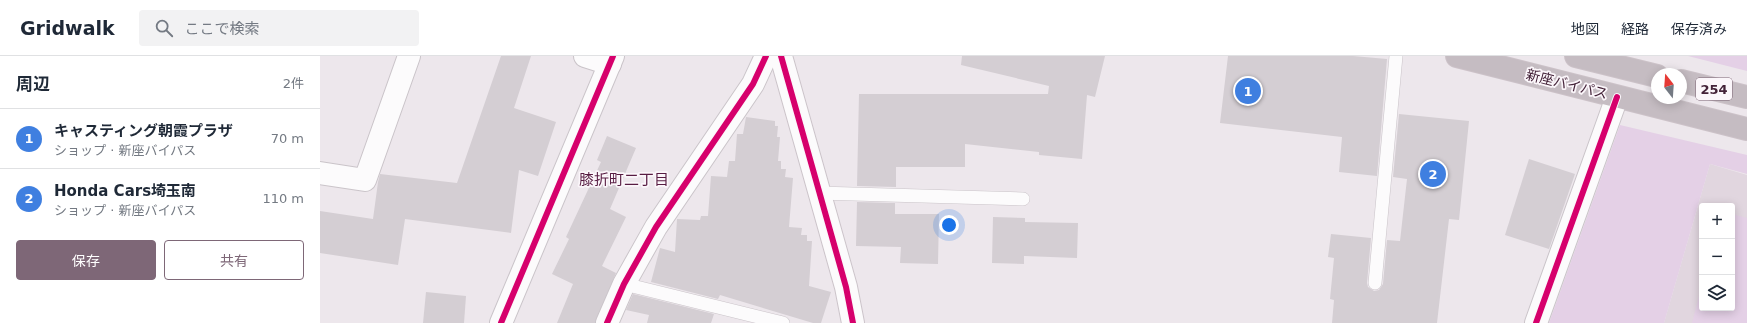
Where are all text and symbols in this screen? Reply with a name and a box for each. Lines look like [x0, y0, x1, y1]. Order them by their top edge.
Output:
search box [139, 10, 419, 46]
text: Gridwalk [20, 17, 115, 39]
icon: search [153, 17, 175, 39]
text: ここで検索 [185, 20, 260, 38]
text: 地図 [1571, 21, 1599, 37]
text: 経路 [1621, 21, 1649, 37]
text: 保存済み [1671, 21, 1727, 37]
street label: 新座バイパス [1524, 66, 1610, 102]
north arrow [1651, 68, 1687, 104]
text: 周辺 [16, 74, 50, 94]
text: 2件 [283, 76, 304, 91]
pin: 1 [1235, 76, 1261, 106]
road number: 254 [1696, 78, 1732, 100]
text: キャスティング朝霞プラザ [54, 122, 233, 140]
text: 1 [24, 131, 34, 146]
text: 70 m [271, 131, 304, 146]
text: ショップ · 新座バイパス [54, 143, 196, 158]
pin: 2 [1420, 159, 1446, 189]
district label: 膝折町二丁目 [579, 171, 669, 189]
text: Honda Cars埼玉南 [54, 182, 196, 200]
text: 2 [24, 191, 34, 206]
text: 110 m [262, 191, 304, 206]
text: ショップ · 新座バイパス [54, 203, 196, 218]
map controls [1699, 203, 1735, 311]
button: + [1699, 203, 1735, 239]
your location [939, 215, 959, 235]
button: − [1699, 239, 1735, 275]
button: 保存 [16, 240, 156, 280]
button: 共有 [164, 240, 304, 280]
button: layers [1699, 275, 1735, 311]

